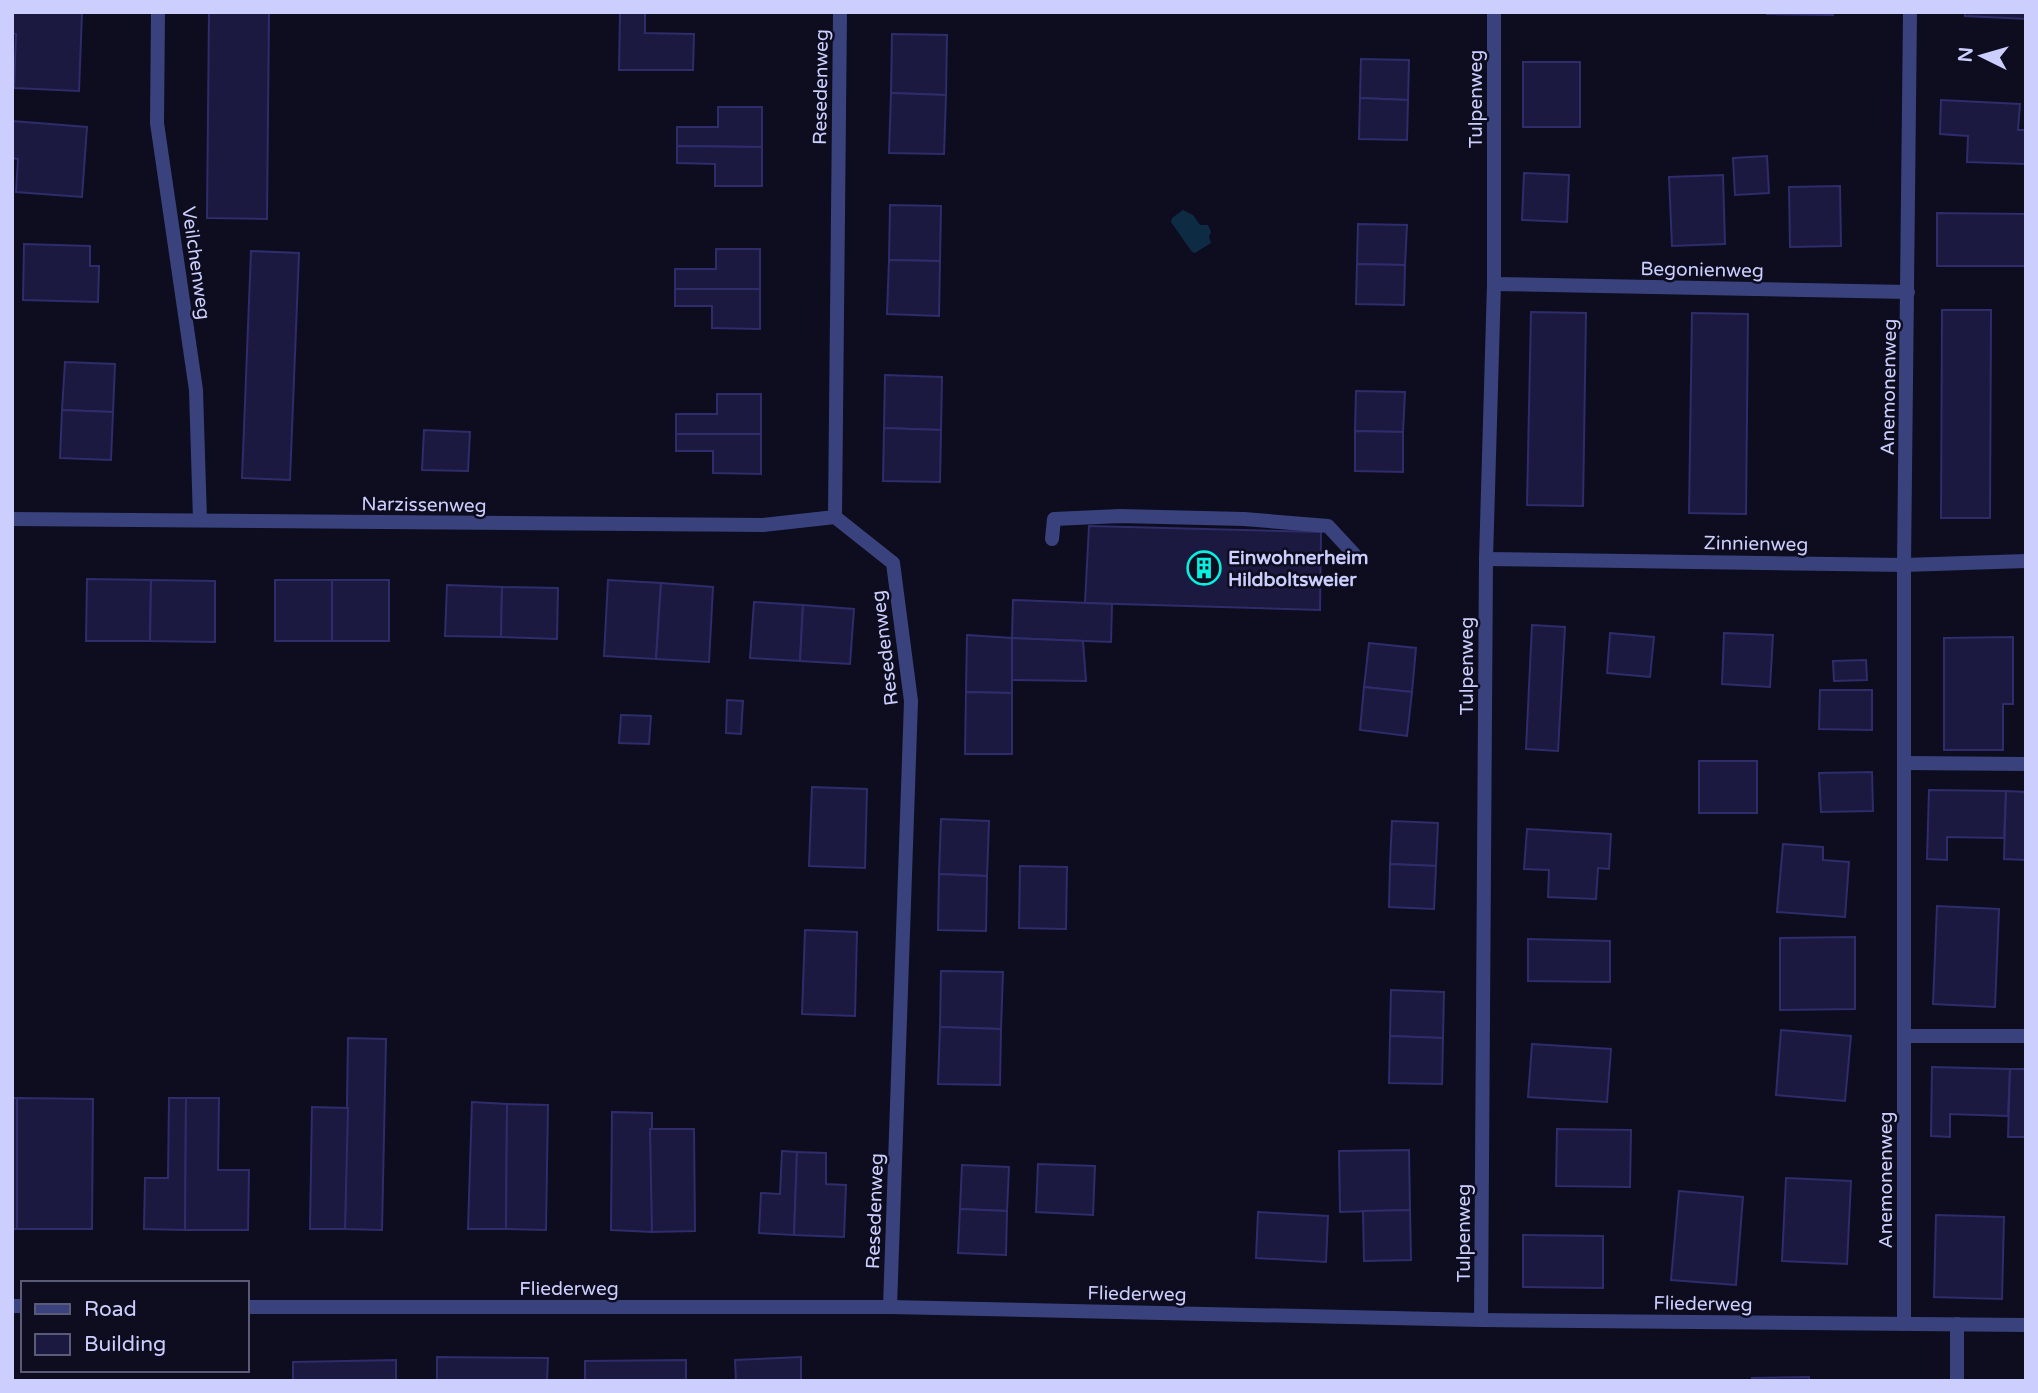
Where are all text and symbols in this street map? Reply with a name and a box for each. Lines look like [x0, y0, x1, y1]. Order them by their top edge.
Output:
north arrow [1947, 21, 2017, 91]
street label: Resedenweg [809, 29, 833, 145]
text: N [1954, 46, 1978, 63]
street label: Tulpenweg [1465, 50, 1487, 148]
street label: Veilchenweg [177, 205, 215, 321]
street label: Begonienweg [1640, 258, 1764, 282]
street label: Anemonenweg [1877, 318, 1901, 456]
street label: Narzissenweg [361, 493, 487, 517]
street label: Zinnienweg [1704, 532, 1808, 556]
place label: Einwohnerheim Hildboltsweier [1228, 547, 1368, 591]
building icon: Einwohnerheim Hildboltsweier [1185, 549, 1223, 587]
street label: Resedenweg [867, 589, 903, 707]
street label: Tulpenweg [1456, 617, 1478, 715]
street label: Anemonenweg [1875, 1112, 1897, 1248]
street label: Resedenweg [862, 1153, 888, 1269]
street label: Tulpenweg [1453, 1184, 1475, 1282]
street label: Fliederweg [519, 1278, 619, 1300]
legend [21, 1281, 248, 1372]
street label: Fliederweg [1087, 1282, 1187, 1306]
street label: Fliederweg [1653, 1292, 1753, 1316]
text: Road [84, 1297, 137, 1322]
text: Building [84, 1332, 166, 1357]

